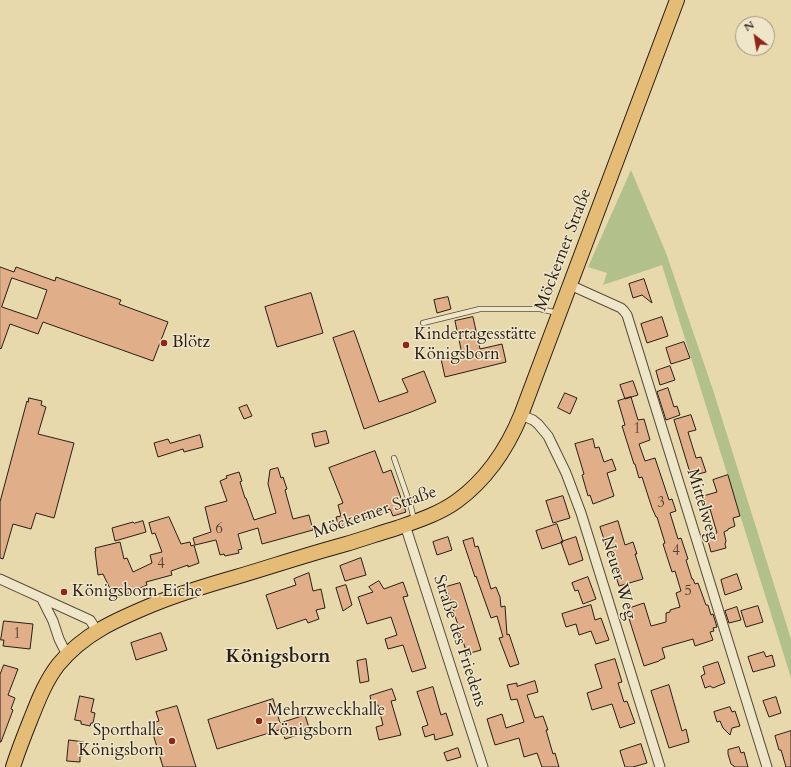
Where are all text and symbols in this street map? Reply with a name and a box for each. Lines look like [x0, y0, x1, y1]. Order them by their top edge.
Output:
north arrow [735, 16, 775, 56]
text: N [741, 17, 757, 35]
street label: Möckerner Straße [531, 186, 597, 314]
place label: Kindertagesstätte Königsborn [414, 325, 537, 365]
place label: Blötz [172, 333, 210, 353]
marker: Blötz [159, 338, 169, 348]
marker: Kindertagesstätte Königsborn [401, 340, 411, 350]
house number: 1 [633, 421, 641, 439]
street label: Mittelweg [681, 466, 723, 544]
street label: Möckerner Straße [311, 482, 439, 544]
house number: 3 [657, 495, 665, 513]
house number: 6 [215, 521, 223, 539]
street label: Neuer Weg [596, 534, 640, 622]
house number: 4 [672, 543, 680, 561]
house number: 4 [157, 556, 165, 574]
street label: Straße des Friedens [428, 573, 490, 709]
place label: Königsborn Eiche [72, 582, 202, 602]
house number: 5 [684, 583, 692, 601]
marker: Königsborn Eiche [59, 587, 69, 597]
house number: 1 [13, 626, 21, 644]
district label: Königsborn [226, 647, 330, 669]
place label: Mehrzweckhalle Königsborn [267, 701, 385, 741]
marker: Mehrzweckhalle Königsborn [254, 716, 264, 726]
place label: Sporthalle Königsborn [78, 721, 164, 761]
marker: Sporthalle Königsborn [167, 736, 177, 746]

